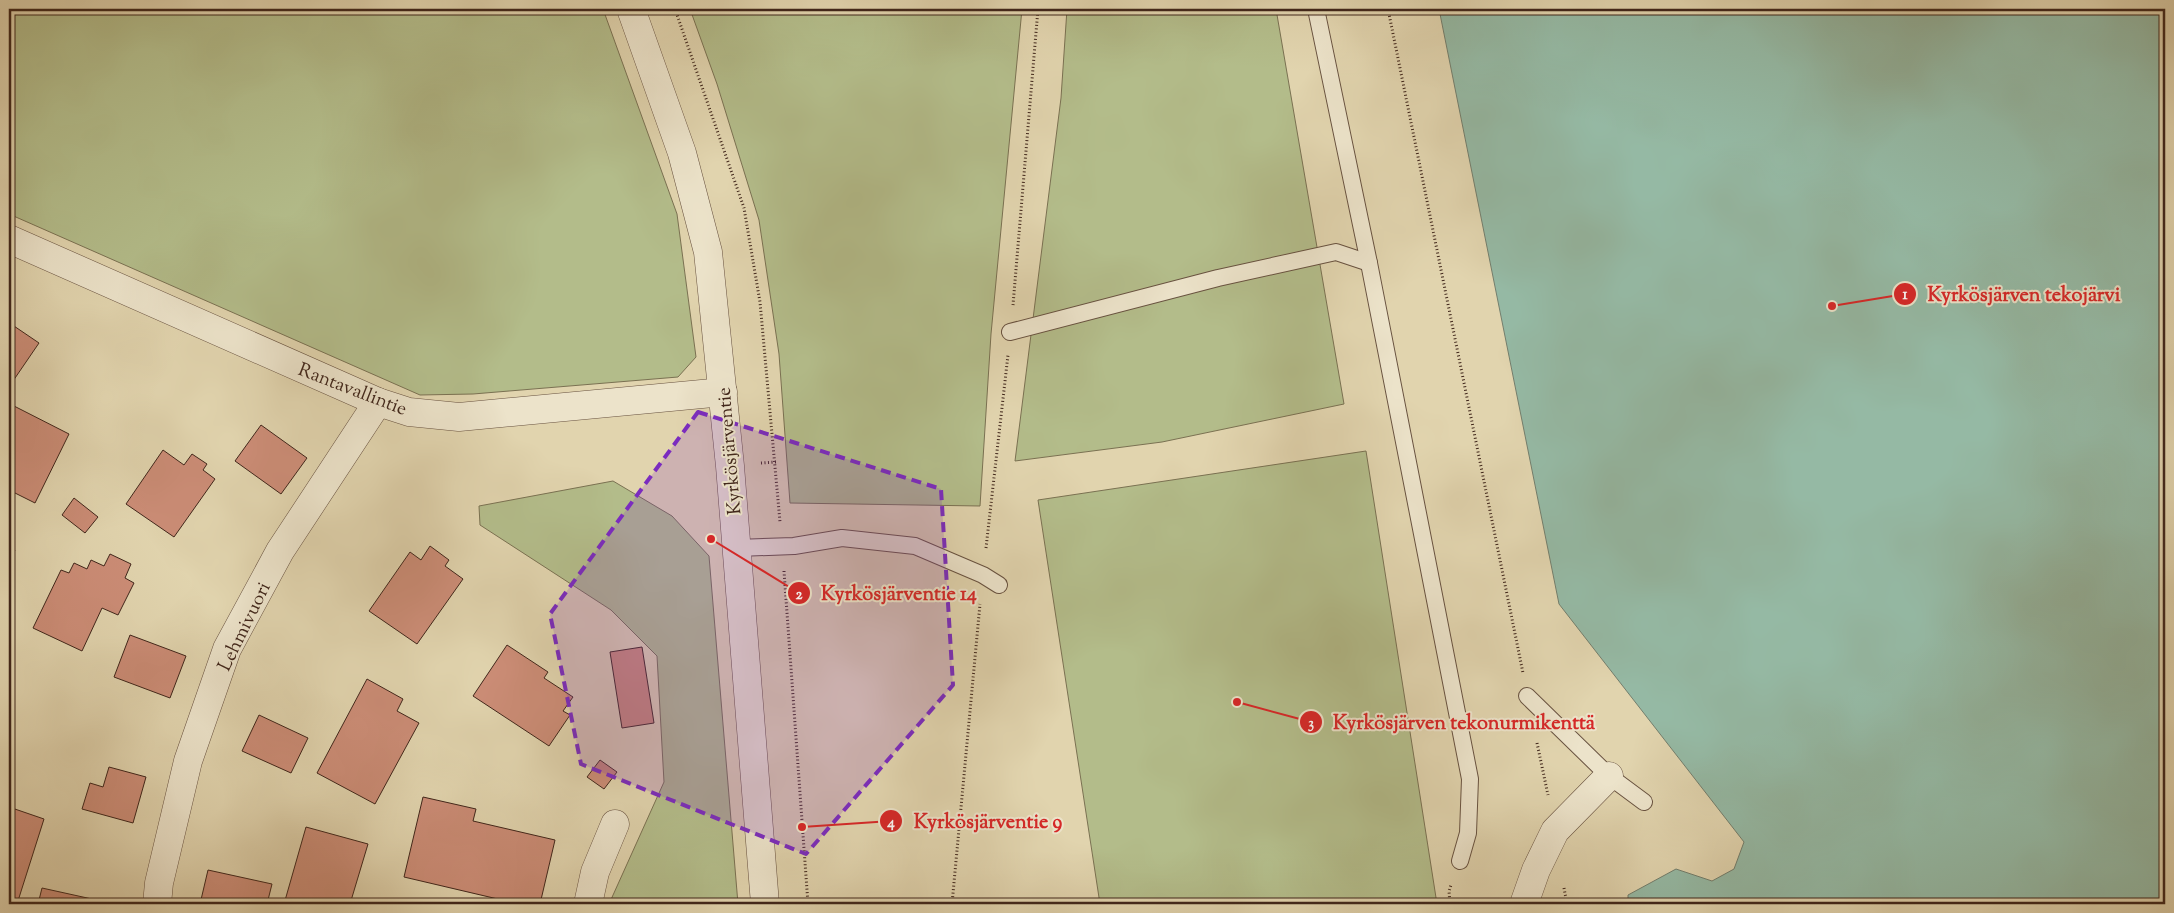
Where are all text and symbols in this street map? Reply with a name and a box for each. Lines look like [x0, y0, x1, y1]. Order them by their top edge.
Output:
callout: Kyrkösjärven tekojärvi [1893, 276, 2131, 311]
text: Kyrkösjärven tekojärvi [1928, 282, 2121, 311]
text: 1 [1902, 285, 1908, 306]
street label: Rantavallintie [294, 357, 411, 424]
street label: Kyrkösjärventie [711, 386, 750, 516]
callout: Kyrkösjärventie 14 [786, 576, 987, 611]
street label: Lehmivuori [212, 578, 278, 676]
text: Kyrkösjärventie 14 [821, 581, 977, 610]
text: 2 [795, 585, 803, 606]
callout: Kyrkösjärven tekonurmikenttä [1298, 705, 1605, 740]
text: Kyrkösjärven tekonurmikenttä [1333, 710, 1596, 739]
text: 3 [1308, 714, 1314, 735]
callout: Kyrkösjärventie 9 [879, 804, 1072, 839]
text: Kyrkösjärventie 9 [914, 809, 1063, 838]
text: 4 [886, 813, 895, 834]

